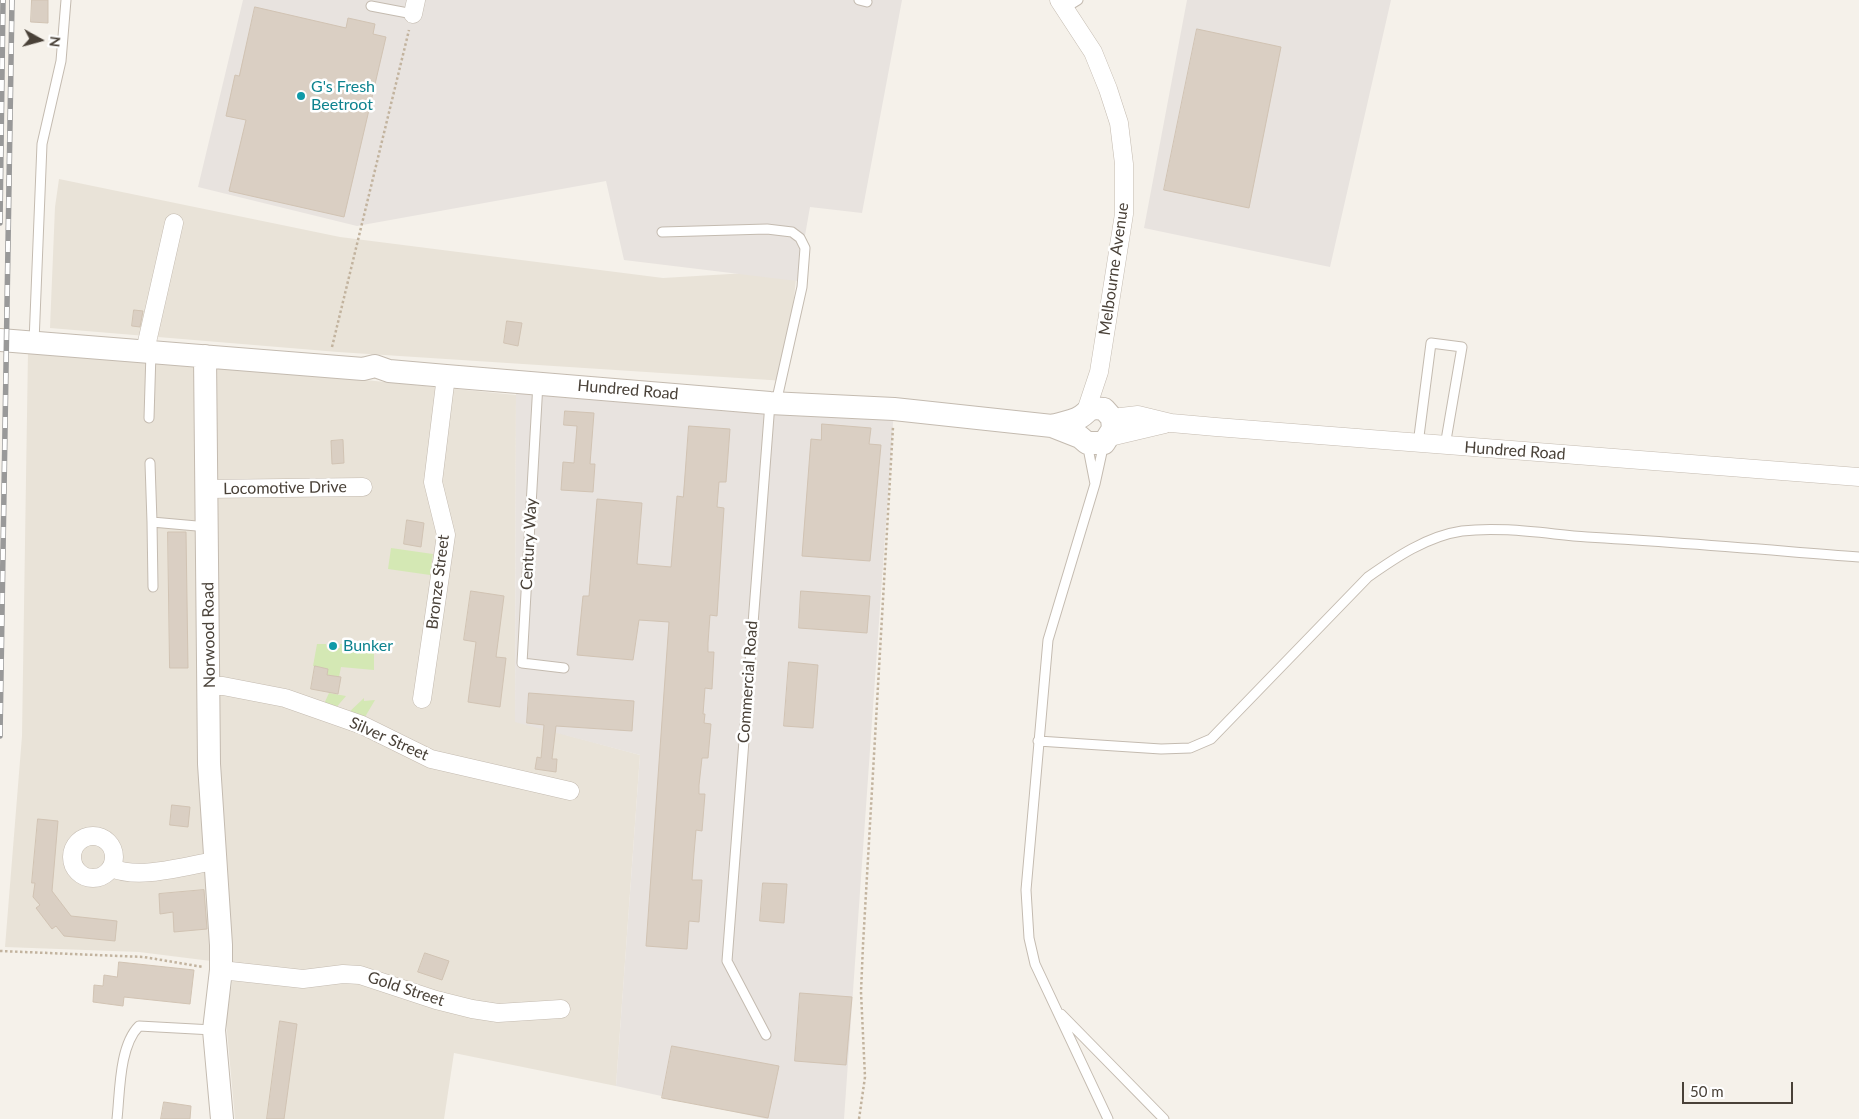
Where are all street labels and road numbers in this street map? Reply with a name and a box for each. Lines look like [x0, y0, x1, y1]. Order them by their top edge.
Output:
street label: Melbourne Avenue [1095, 201, 1133, 337]
street label: Hundred Road [577, 376, 679, 404]
street label: Hundred Road [1464, 438, 1566, 464]
street label: Locomotive Drive [223, 477, 347, 499]
street label: Century Way [517, 497, 541, 591]
street label: Bronze Street [423, 533, 453, 631]
street label: Norwood Road [198, 582, 220, 688]
street label: Commercial Road [734, 620, 762, 744]
street label: Silver Street [346, 713, 432, 765]
street label: Gold Street [365, 968, 447, 1010]

